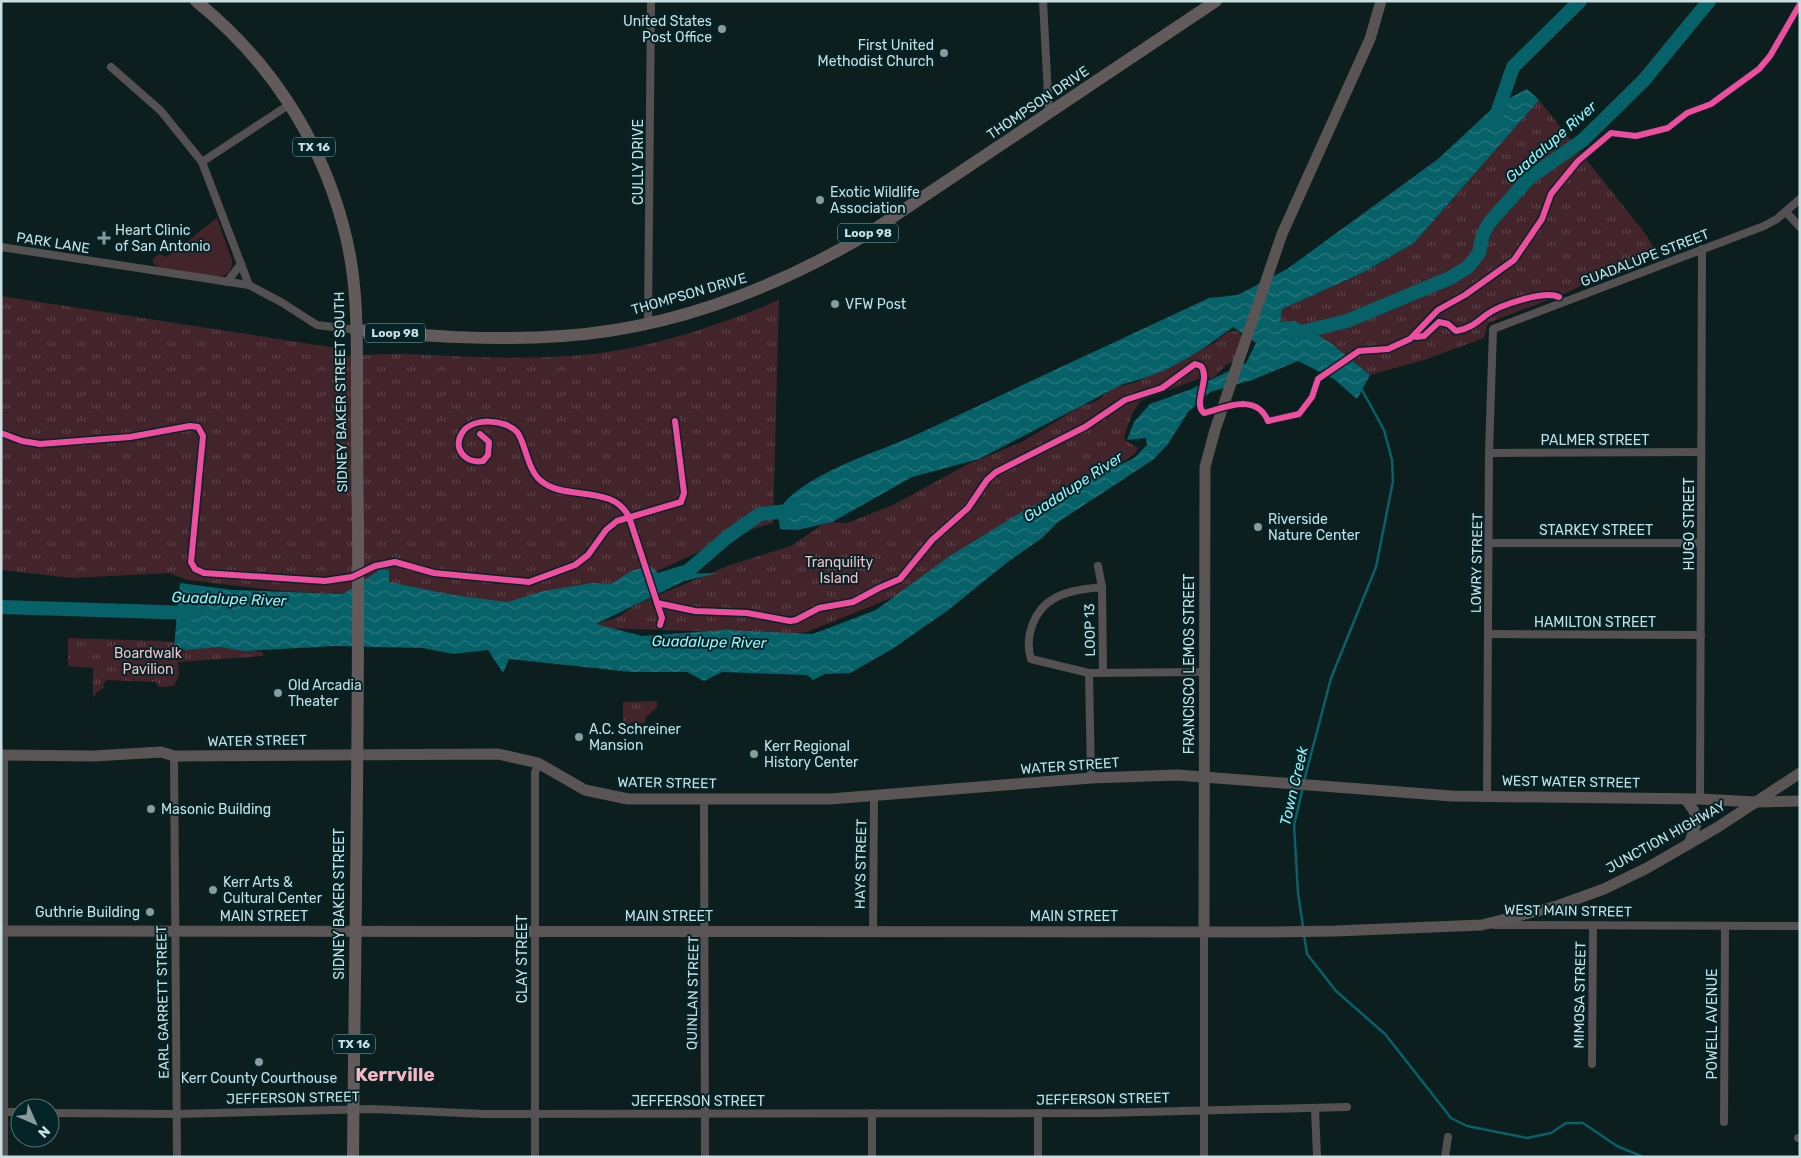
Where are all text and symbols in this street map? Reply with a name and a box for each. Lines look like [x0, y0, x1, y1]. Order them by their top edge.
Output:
place label: United States Post Office [623, 13, 712, 46]
marker: United States Post Office [716, 23, 728, 35]
place label: First United Methodist Church [818, 37, 934, 70]
marker: First United Methodist Church [938, 47, 950, 59]
street label: THOMPSON DRIVE [984, 63, 1092, 143]
water label: Guadalupe River [1502, 97, 1601, 187]
street label: CULLY DRIVE [630, 119, 647, 205]
road number: TX 16 [293, 138, 335, 156]
place label: Exotic Wildlife Association [830, 184, 920, 217]
marker: Exotic Wildlife Association [814, 194, 826, 206]
place label: Heart Clinic of San Antonio [115, 222, 211, 255]
road number: Loop 98 [838, 224, 898, 242]
street label: GUADALUPE STREET [1578, 226, 1712, 290]
street label: PARK LANE [15, 229, 91, 257]
marker: Heart Clinic of San Antonio [97, 231, 111, 245]
street label: THOMPSON DRIVE [629, 269, 749, 319]
street label: SIDNEY BAKER STREET SOUTH [331, 292, 351, 492]
place label: VFW Post [845, 296, 907, 313]
marker: VFW Post [829, 298, 841, 310]
road number: Loop 98 [365, 323, 425, 342]
street label: PALMER STREET [1541, 432, 1649, 449]
water label: Guadalupe River [1020, 447, 1127, 526]
street label: HUGO STREET [1681, 477, 1698, 571]
place label: Riverside Nature Center [1268, 511, 1361, 544]
street label: LOWRY STREET [1468, 513, 1486, 613]
marker: Riverside Nature Center [1252, 521, 1264, 533]
street label: STARKEY STREET [1539, 522, 1653, 539]
park label: Tranquility Island [805, 554, 874, 587]
street label: FRANCISCO LEMOS STREET [1181, 574, 1198, 754]
water label: Guadalupe River [171, 588, 288, 610]
street label: LOOP 13 [1081, 603, 1099, 657]
street label: HAMILTON STREET [1534, 614, 1656, 631]
water label: Guadalupe River [651, 632, 768, 652]
park label: Boardwalk Pavilion [114, 645, 183, 678]
place label: Old Arcadia Theater [288, 677, 362, 710]
marker: Old Arcadia Theater [272, 687, 284, 699]
place label: A.C. Schreiner Mansion [589, 721, 681, 754]
marker: A.C. Schreiner Mansion [573, 731, 585, 743]
street label: WATER STREET [207, 732, 307, 750]
place label: Kerr Regional History Center [764, 738, 859, 771]
water label: Town Creek [1276, 744, 1312, 827]
marker: Kerr Regional History Center [748, 748, 760, 760]
street label: WATER STREET [1020, 754, 1120, 778]
street label: WEST WATER STREET [1502, 772, 1640, 792]
street label: WATER STREET [617, 774, 717, 792]
street label: JUNCTION HIGHWAY [1603, 797, 1729, 877]
place label: Masonic Building [161, 801, 271, 818]
marker: Masonic Building [145, 803, 157, 815]
street label: HAYS STREET [852, 819, 870, 909]
street label: SIDNEY BAKER STREET [331, 828, 348, 980]
place label: Kerr Arts & Cultural Center [223, 874, 323, 907]
marker: Kerr Arts & Cultural Center [207, 884, 219, 896]
street label: WEST MAIN STREET [1504, 901, 1632, 921]
place label: Guthrie Building [35, 904, 140, 921]
marker: Guthrie Building [144, 906, 156, 918]
street label: MAIN STREET [220, 908, 308, 925]
street label: MAIN STREET [625, 908, 713, 925]
street label: MAIN STREET [1030, 908, 1118, 925]
street label: CLAY STREET [514, 915, 531, 1003]
street label: EARL GARRETT STREET [153, 925, 173, 1079]
street label: QUINLAN STREET [684, 936, 702, 1050]
street label: MIMOSA STREET [1571, 941, 1589, 1049]
street label: POWELL AVENUE [1704, 969, 1721, 1079]
road number: TX 16 [333, 1034, 375, 1054]
marker: Kerr County Courthouse [253, 1056, 265, 1068]
district label: Kerrville [355, 1063, 435, 1086]
place label: Kerr County Courthouse [181, 1070, 337, 1087]
street label: JEFFERSON STREET [226, 1088, 360, 1108]
street label: JEFFERSON STREET [1036, 1089, 1170, 1109]
street label: JEFFERSON STREET [631, 1093, 765, 1110]
north arrow [10, 1098, 60, 1148]
text: N [34, 1122, 53, 1141]

